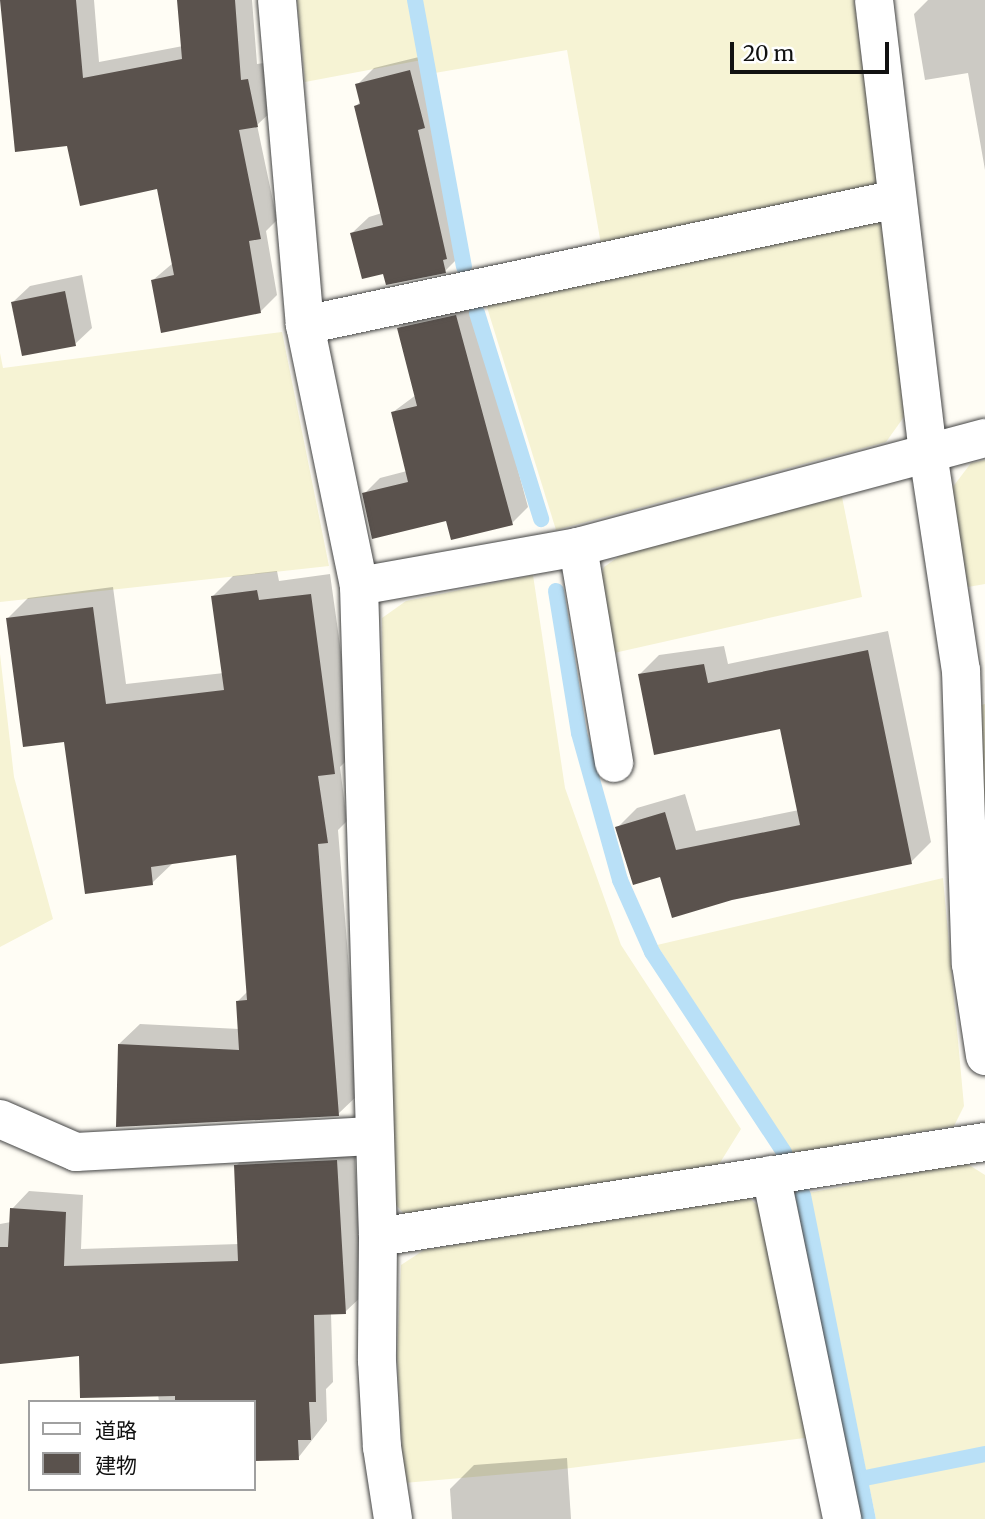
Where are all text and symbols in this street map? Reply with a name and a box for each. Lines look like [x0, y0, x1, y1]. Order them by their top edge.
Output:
scale bar [733, 28, 892, 72]
text: 20 m [743, 40, 794, 67]
legend [28, 1400, 256, 1491]
text: 道路 [95, 1417, 137, 1444]
text: 建物 [95, 1452, 137, 1479]

